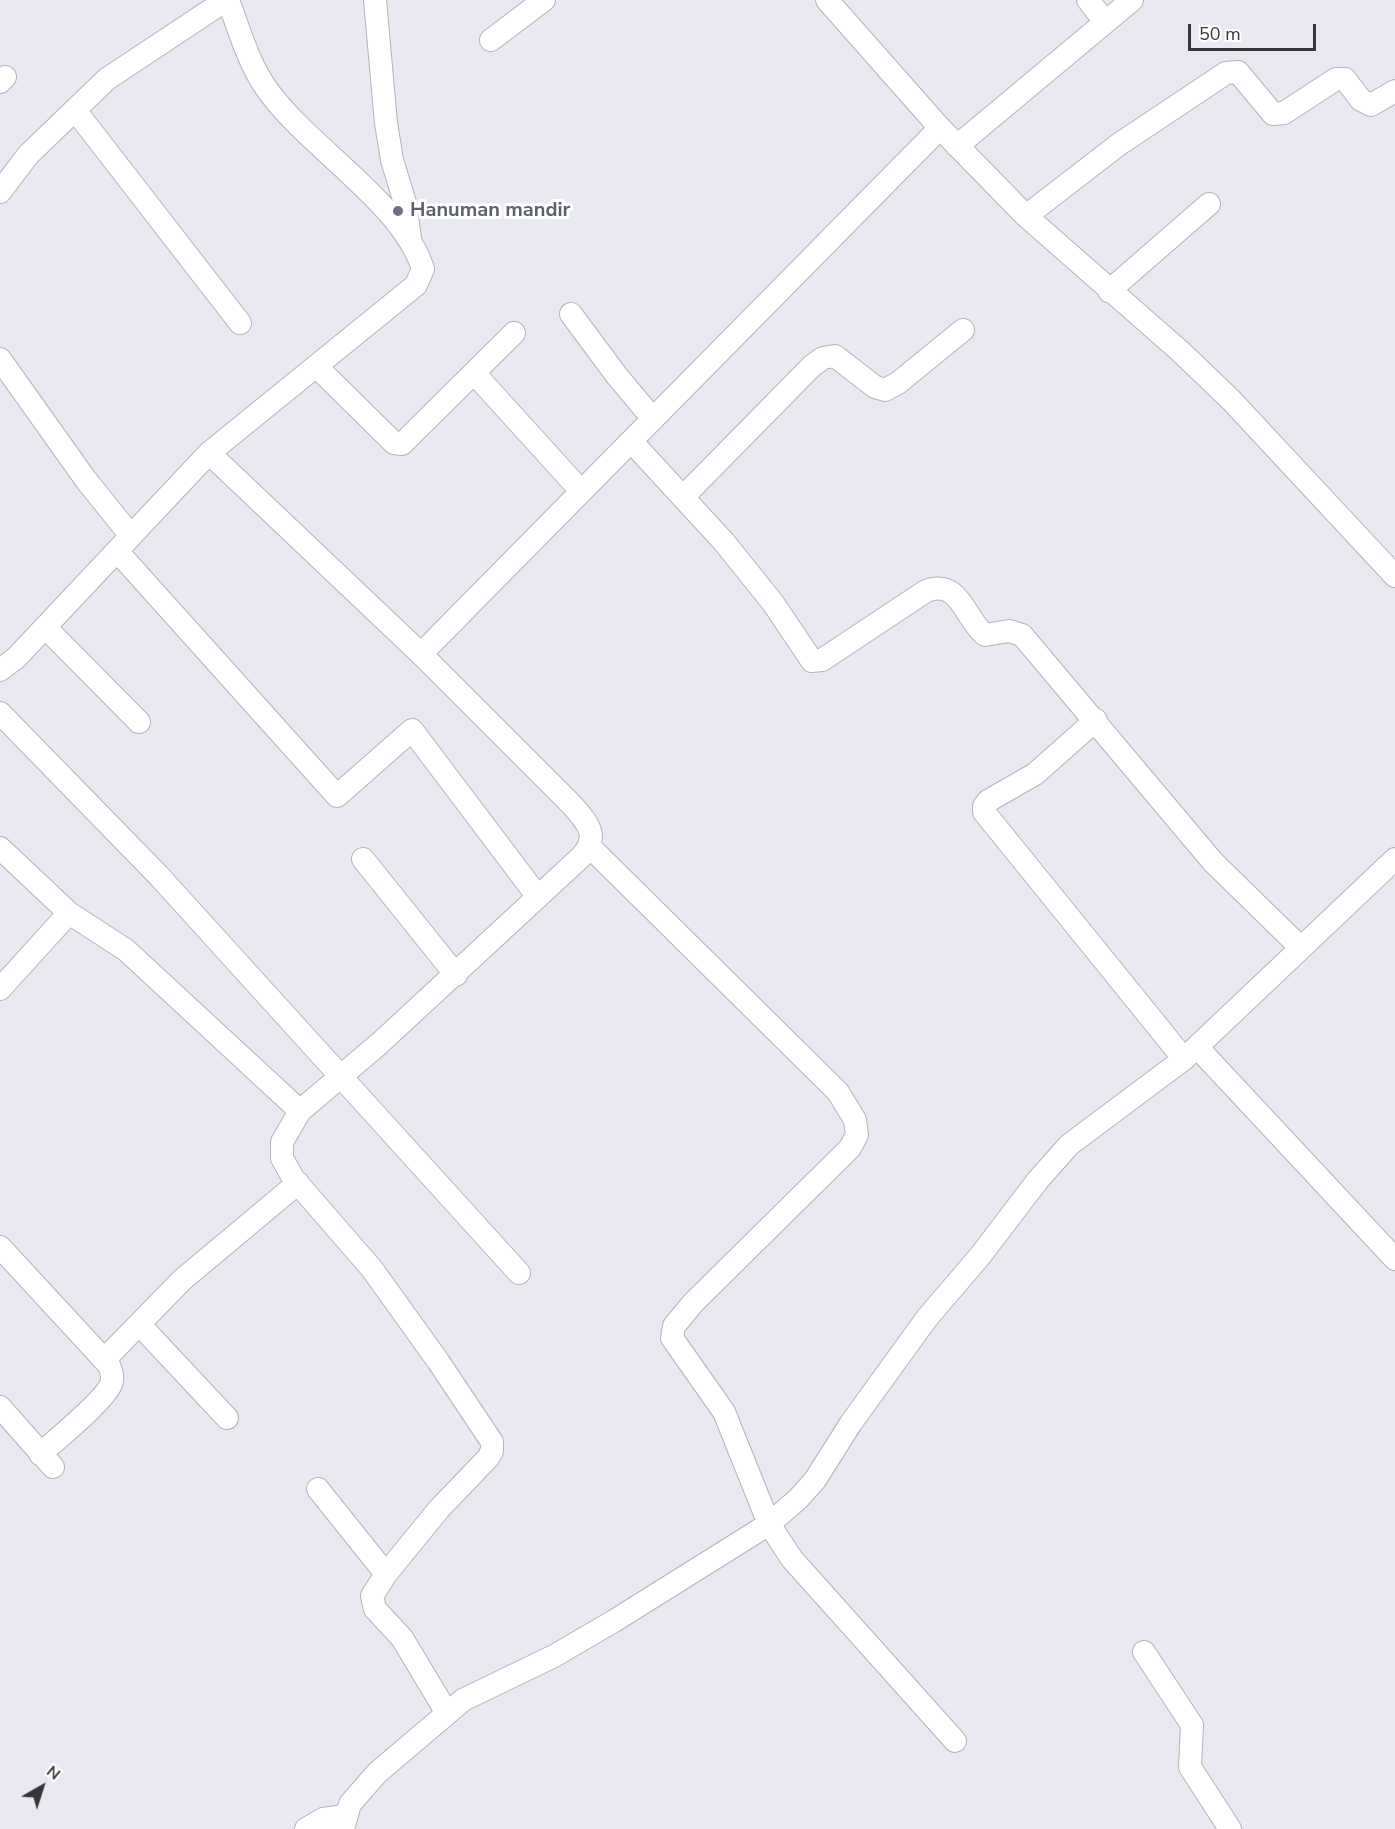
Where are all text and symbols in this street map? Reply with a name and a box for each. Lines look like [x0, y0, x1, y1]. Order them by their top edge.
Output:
scale bar [1191, 12, 1318, 50]
text: 50 m [1199, 22, 1241, 46]
place label: Hanuman mandir [410, 199, 570, 223]
marker: Hanuman mandir [391, 204, 405, 218]
north arrow [12, 1757, 72, 1817]
text: N [42, 1761, 65, 1785]

